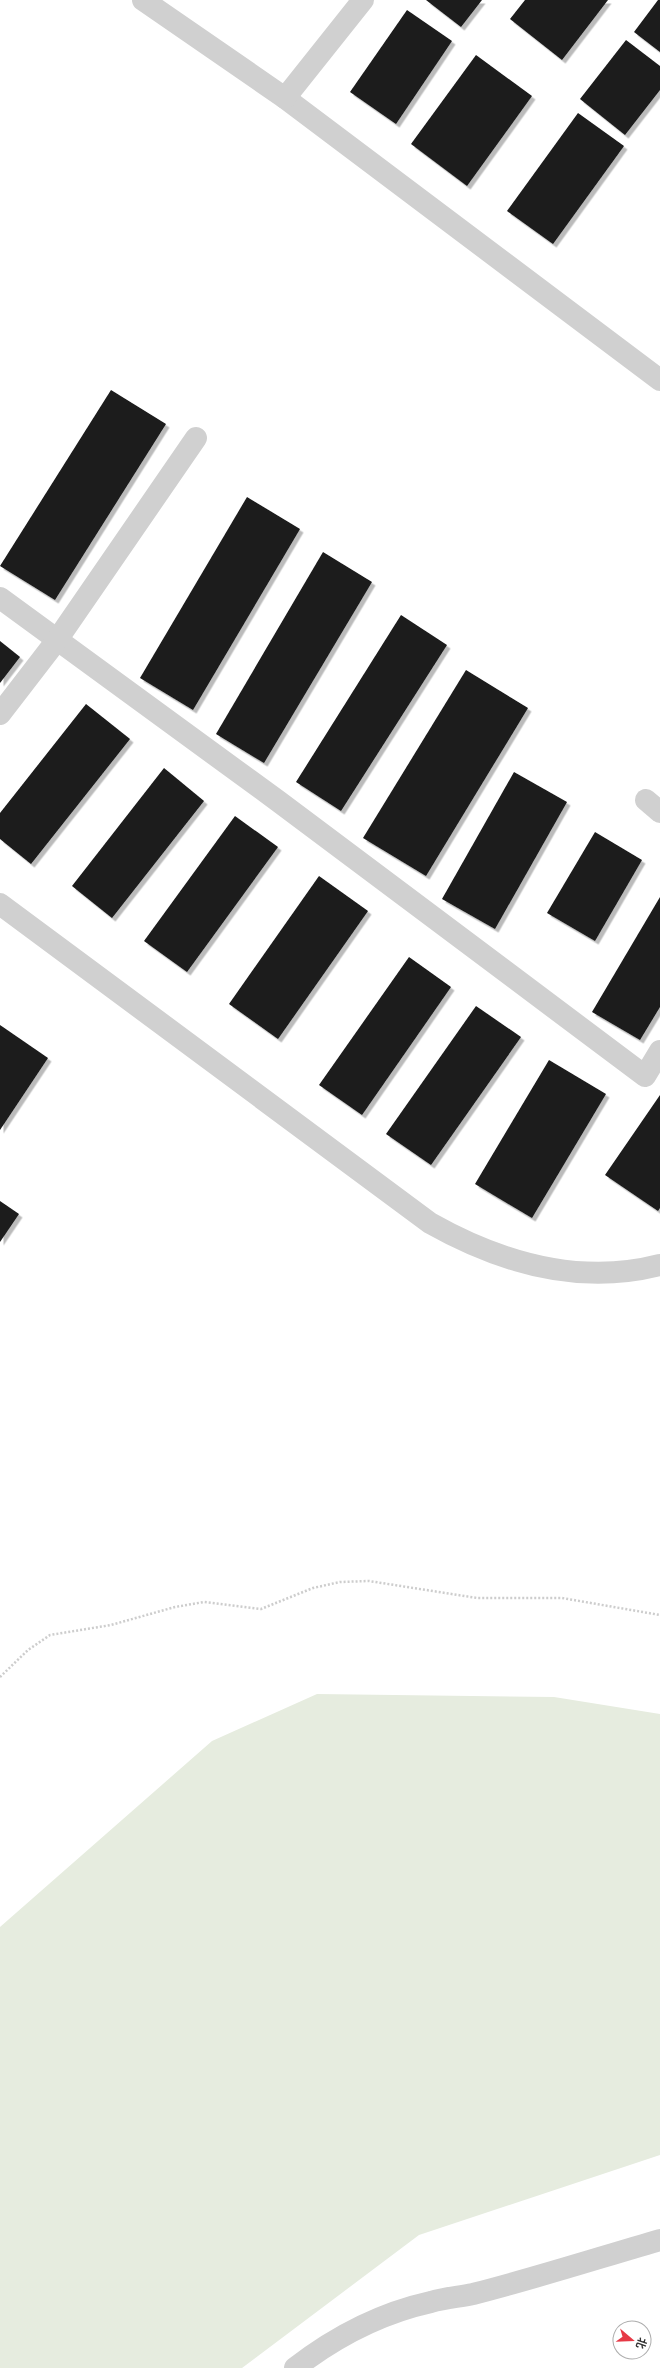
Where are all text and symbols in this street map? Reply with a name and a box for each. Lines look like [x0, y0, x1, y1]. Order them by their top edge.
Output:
north arrow [612, 2320, 652, 2360]
text: 北 [634, 2336, 650, 2351]

